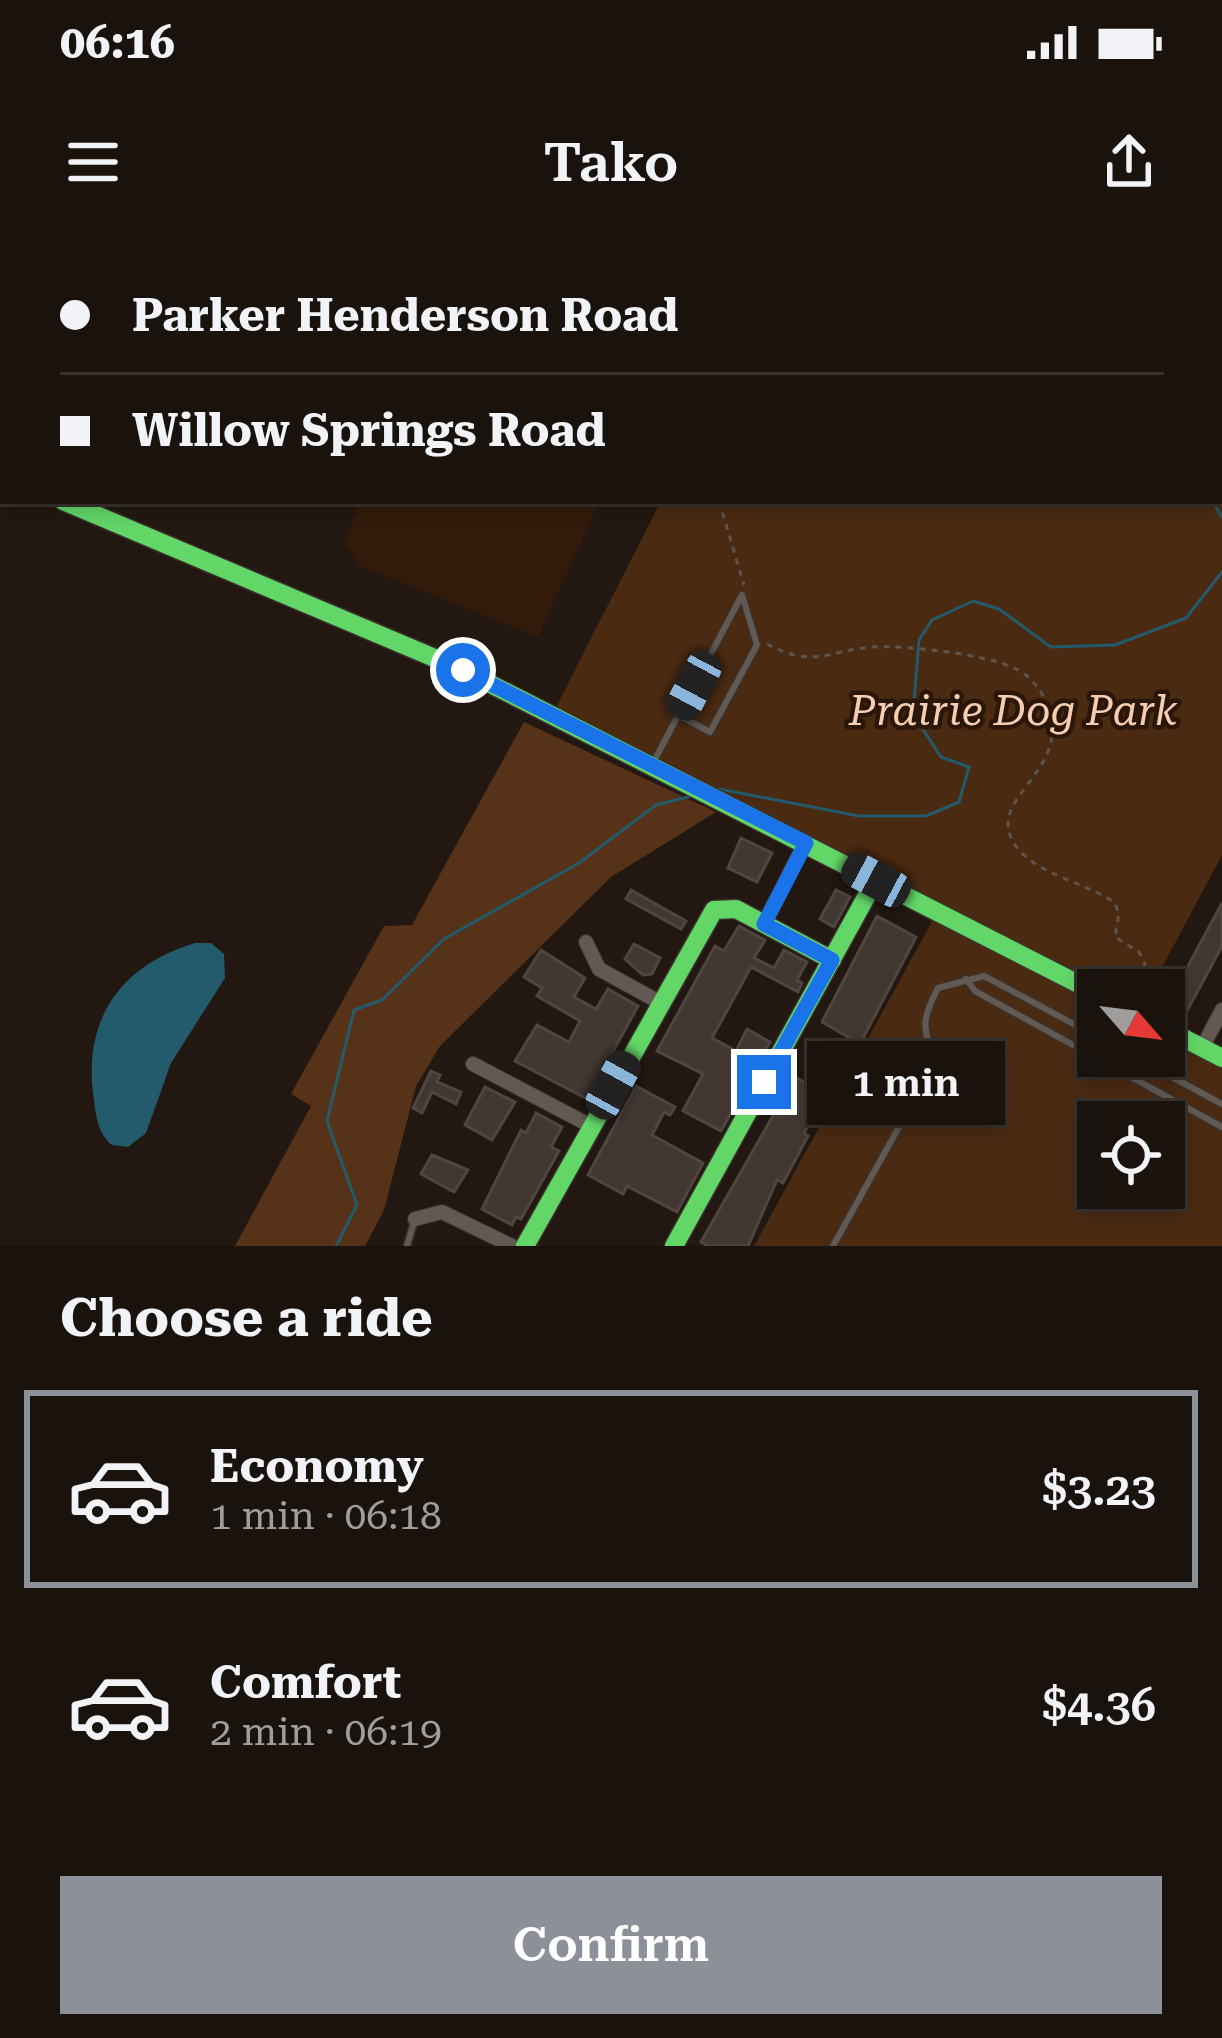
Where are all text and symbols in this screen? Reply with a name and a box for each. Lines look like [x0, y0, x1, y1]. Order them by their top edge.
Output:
text: 06:16 [60, 16, 175, 69]
icon: menu [60, 129, 126, 195]
icon: share [1096, 129, 1162, 195]
text: Tako [544, 131, 678, 194]
text: Parker Henderson Road [132, 289, 678, 342]
text: Willow Springs Road [132, 404, 606, 457]
route start [436, 643, 490, 697]
car [661, 646, 727, 726]
park label: Prairie Dog Park [848, 686, 1177, 735]
car [836, 847, 916, 913]
north arrow [1077, 969, 1185, 1077]
map controls [1077, 969, 1185, 1209]
callout: 1 min [806, 1040, 1004, 1124]
car [580, 1045, 646, 1125]
route end [737, 1055, 791, 1109]
text: 1 min [852, 1060, 960, 1106]
button: locate [1077, 1101, 1185, 1209]
text: Choose a ride [60, 1286, 433, 1349]
icon: car [66, 1435, 174, 1543]
text: Economy [210, 1440, 424, 1493]
text: $3.23 [1042, 1463, 1156, 1516]
text: 1 min · 06:18 [210, 1493, 442, 1539]
icon: car [66, 1651, 174, 1759]
text: Comfort [210, 1656, 401, 1709]
text: $4.36 [1042, 1679, 1156, 1732]
text: 2 min · 06:19 [210, 1709, 442, 1755]
button: Confirm [60, 1876, 1162, 2014]

